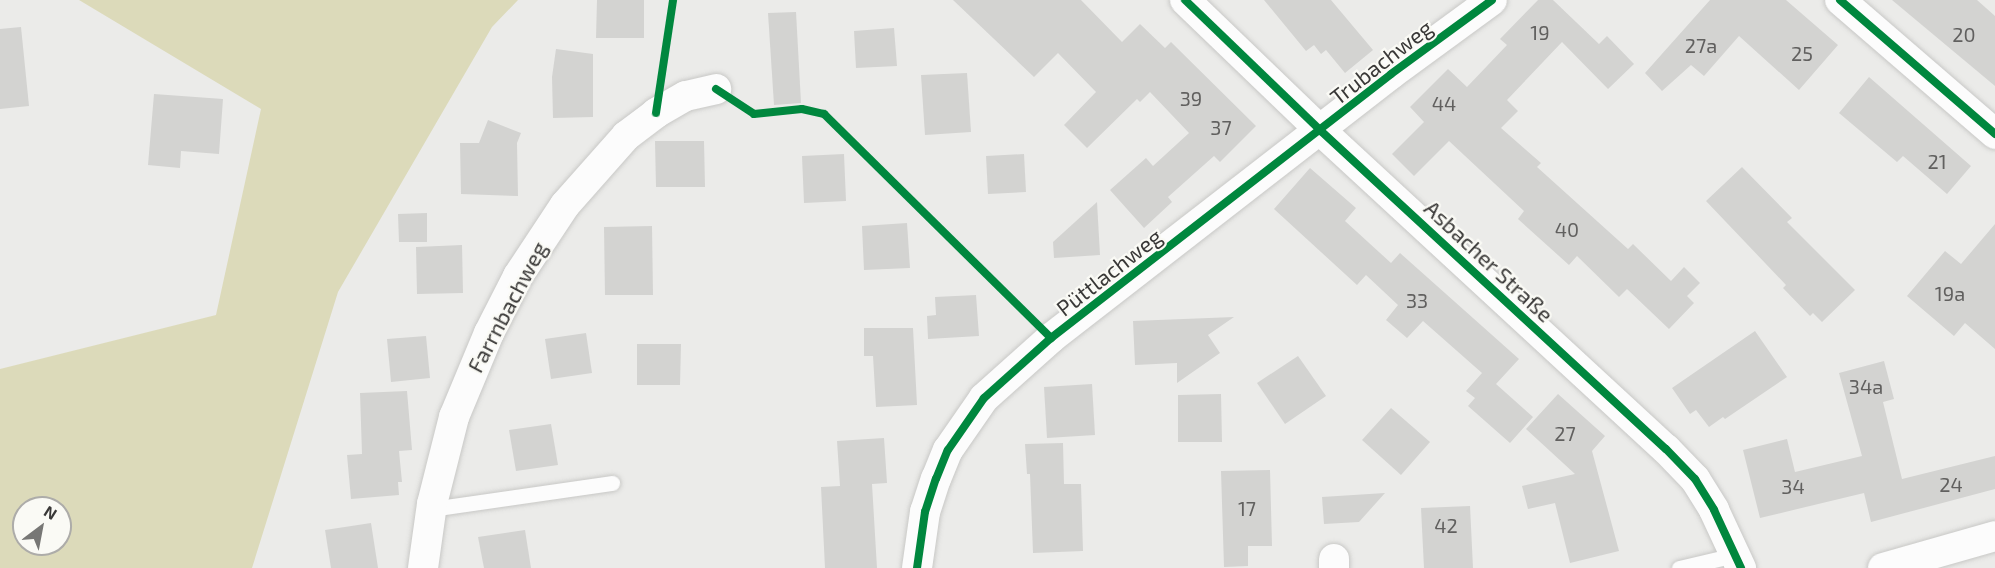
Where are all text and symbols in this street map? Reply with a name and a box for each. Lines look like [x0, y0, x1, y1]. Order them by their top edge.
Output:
street label: Trubachweg [1325, 14, 1437, 110]
house number: 19 [1530, 20, 1550, 44]
house number: 20 [1952, 22, 1976, 46]
house number: 27a [1685, 33, 1717, 57]
house number: 25 [1791, 41, 1813, 65]
house number: 39 [1180, 86, 1202, 110]
house number: 44 [1432, 91, 1456, 115]
house number: 37 [1210, 115, 1232, 139]
house number: 21 [1927, 149, 1947, 173]
street label: Asbacher Straße [1419, 194, 1559, 328]
house number: 40 [1555, 217, 1579, 241]
street label: Püttlachweg [1051, 223, 1167, 321]
street label: Farrnbachweg [462, 237, 552, 377]
house number: 19a [1935, 281, 1965, 305]
house number: 33 [1406, 288, 1428, 312]
house number: 34a [1849, 374, 1883, 398]
house number: 27 [1554, 421, 1576, 445]
house number: 24 [1939, 472, 1963, 496]
house number: 34 [1781, 474, 1805, 498]
north arrow [12, 496, 72, 556]
house number: 17 [1238, 496, 1256, 520]
text: N [41, 501, 61, 523]
house number: 42 [1434, 513, 1458, 537]

